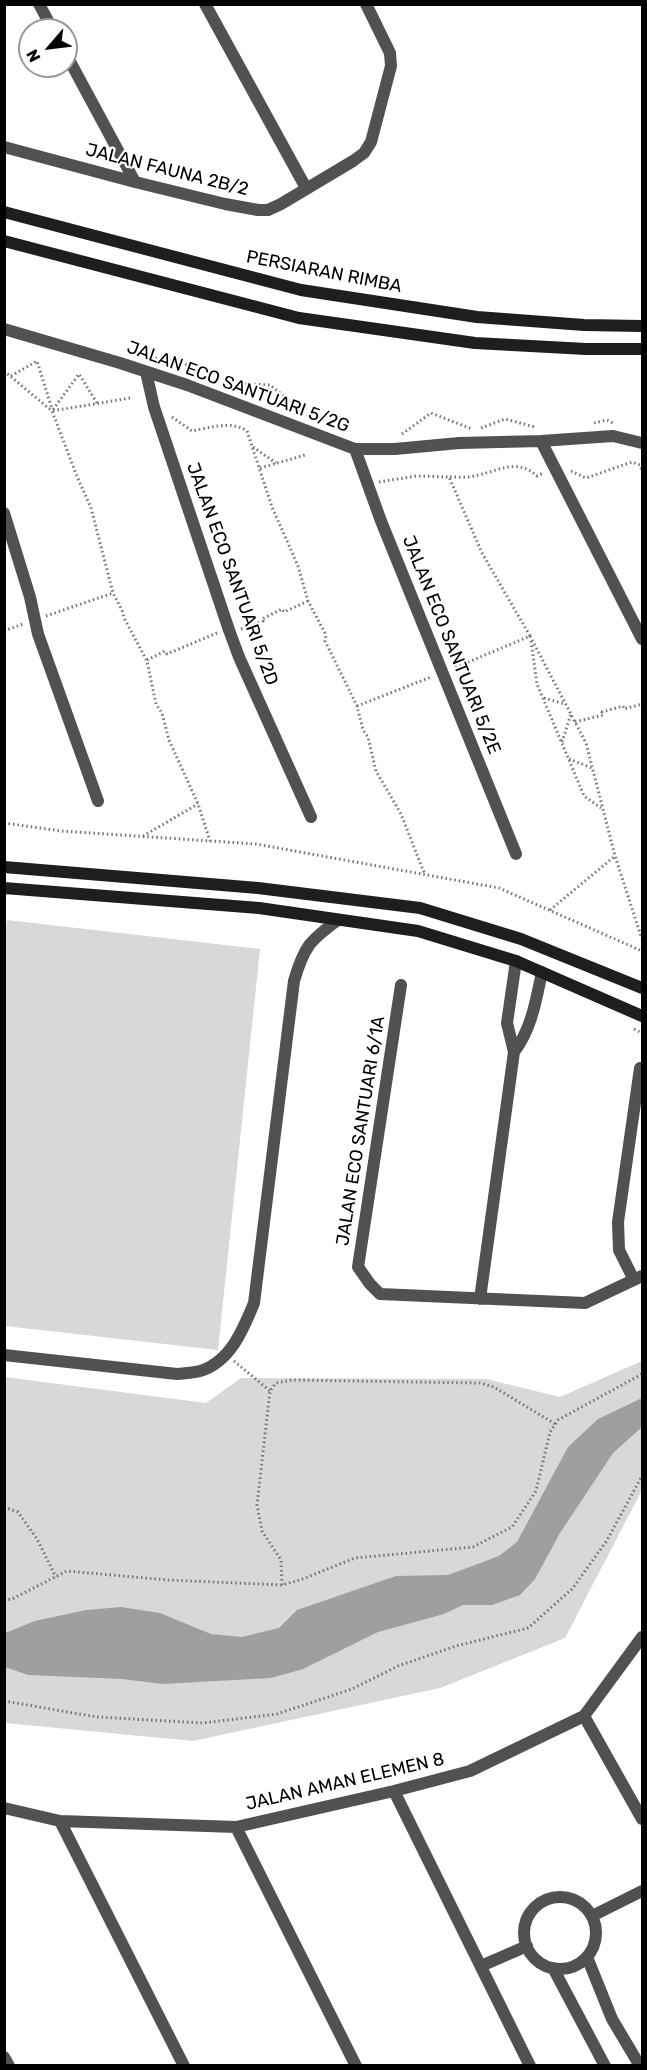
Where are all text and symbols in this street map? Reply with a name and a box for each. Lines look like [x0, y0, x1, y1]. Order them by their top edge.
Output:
north arrow [18, 18, 78, 78]
text: N [22, 46, 45, 65]
street label: JALAN FAUNA 2B/2 [83, 139, 251, 201]
street label: PERSIARAN RIMBA [244, 246, 404, 298]
street label: JALAN ECO SANTUARI 5/2G [124, 337, 352, 437]
street label: JALAN ECO SANTUARI 5/2D [182, 460, 282, 688]
street label: JALAN ECO SANTUARI 5/2E [397, 533, 505, 757]
street label: JALAN ECO SANTUARI 6/1A [332, 1015, 390, 1247]
street label: JALAN AMAN ELEMEN 8 [244, 1749, 446, 1815]

